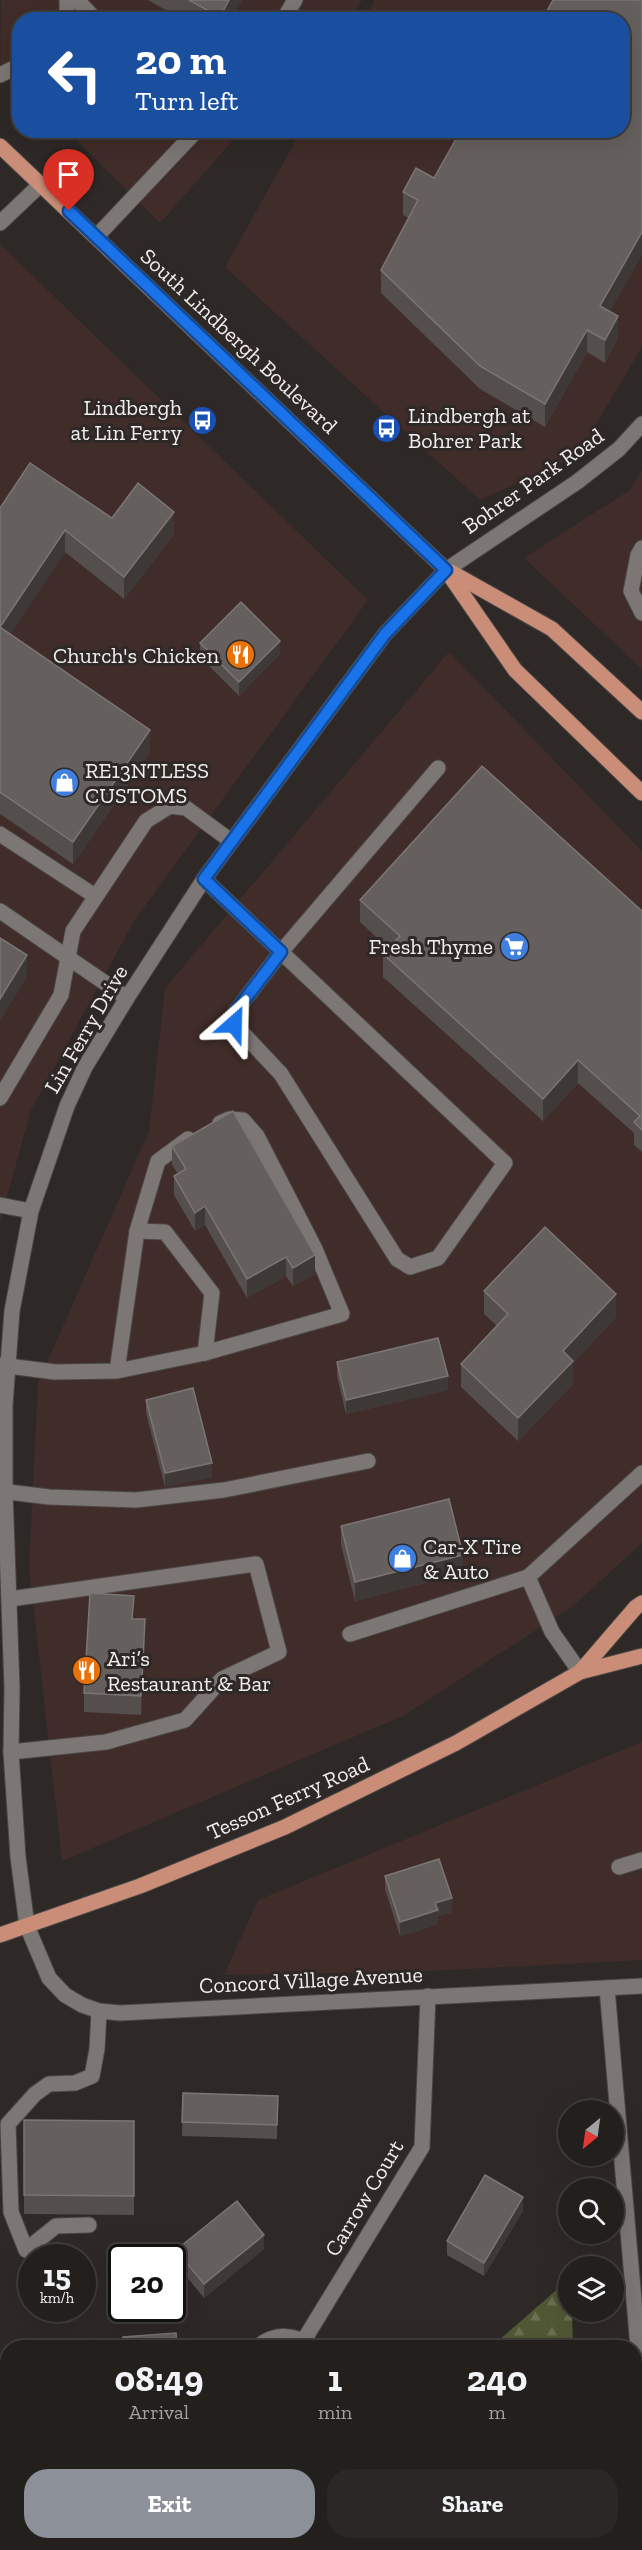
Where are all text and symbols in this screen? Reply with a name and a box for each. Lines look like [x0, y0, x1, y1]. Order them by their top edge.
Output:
text: 20 m [135, 34, 226, 85]
icon: left [36, 36, 114, 114]
text: Turn left [135, 85, 238, 117]
pin [43, 149, 94, 211]
icon: arrive [52, 158, 85, 191]
street label: South Lindbergh Boulevard [135, 243, 343, 439]
place label: Lindbergh at Lin Ferry [71, 394, 183, 446]
place label: Lindbergh at Bohrer Park [408, 402, 531, 454]
bus stop icon: Lindbergh at Lin Ferry [187, 404, 219, 436]
bus stop icon: Lindbergh at Bohrer Park [371, 412, 403, 444]
street label: Bohrer Park Road [457, 422, 609, 540]
restaurant icon: Church's Chicken [224, 639, 256, 671]
place label: Church's Chicken [53, 642, 219, 669]
place label: RE13NTLESS CUSTOMS [85, 757, 209, 809]
shop icon: RE13NTLESS CUSTOMS [48, 767, 80, 799]
supermarket icon: Fresh Thyme [498, 930, 530, 962]
place label: Fresh Thyme [369, 933, 493, 960]
street label: Lin Ferry Drive [38, 960, 134, 1098]
position arrow [202, 992, 266, 1056]
place label: Car-X Tire & Auto [423, 1533, 521, 1585]
shop icon: Car-X Tire & Auto [386, 1543, 418, 1575]
place label: Ari’s Restaurant & Bar [107, 1645, 271, 1697]
restaurant icon: Ari’s Restaurant & Bar [70, 1655, 102, 1687]
street label: Tesson Ferry Road [203, 1750, 373, 1846]
street label: Concord Village Avenue [199, 1961, 423, 1999]
north arrow [558, 2100, 624, 2166]
map controls [558, 2100, 624, 2322]
street label: Carrow Court [319, 2134, 410, 2261]
button: search [558, 2178, 624, 2244]
speed limit sign: 20 [108, 2244, 186, 2322]
button: layers [558, 2256, 624, 2322]
text: 15 [43, 2258, 71, 2294]
text: km/h [40, 2289, 74, 2307]
text: 08:49 [115, 2357, 203, 2400]
text: 1 [328, 2357, 342, 2400]
text: 240 [467, 2357, 527, 2400]
text: Arrival [129, 2400, 189, 2424]
text: min [318, 2400, 352, 2424]
text: m [488, 2400, 506, 2424]
button: Exit [24, 2469, 315, 2538]
button: Share [327, 2469, 618, 2538]

